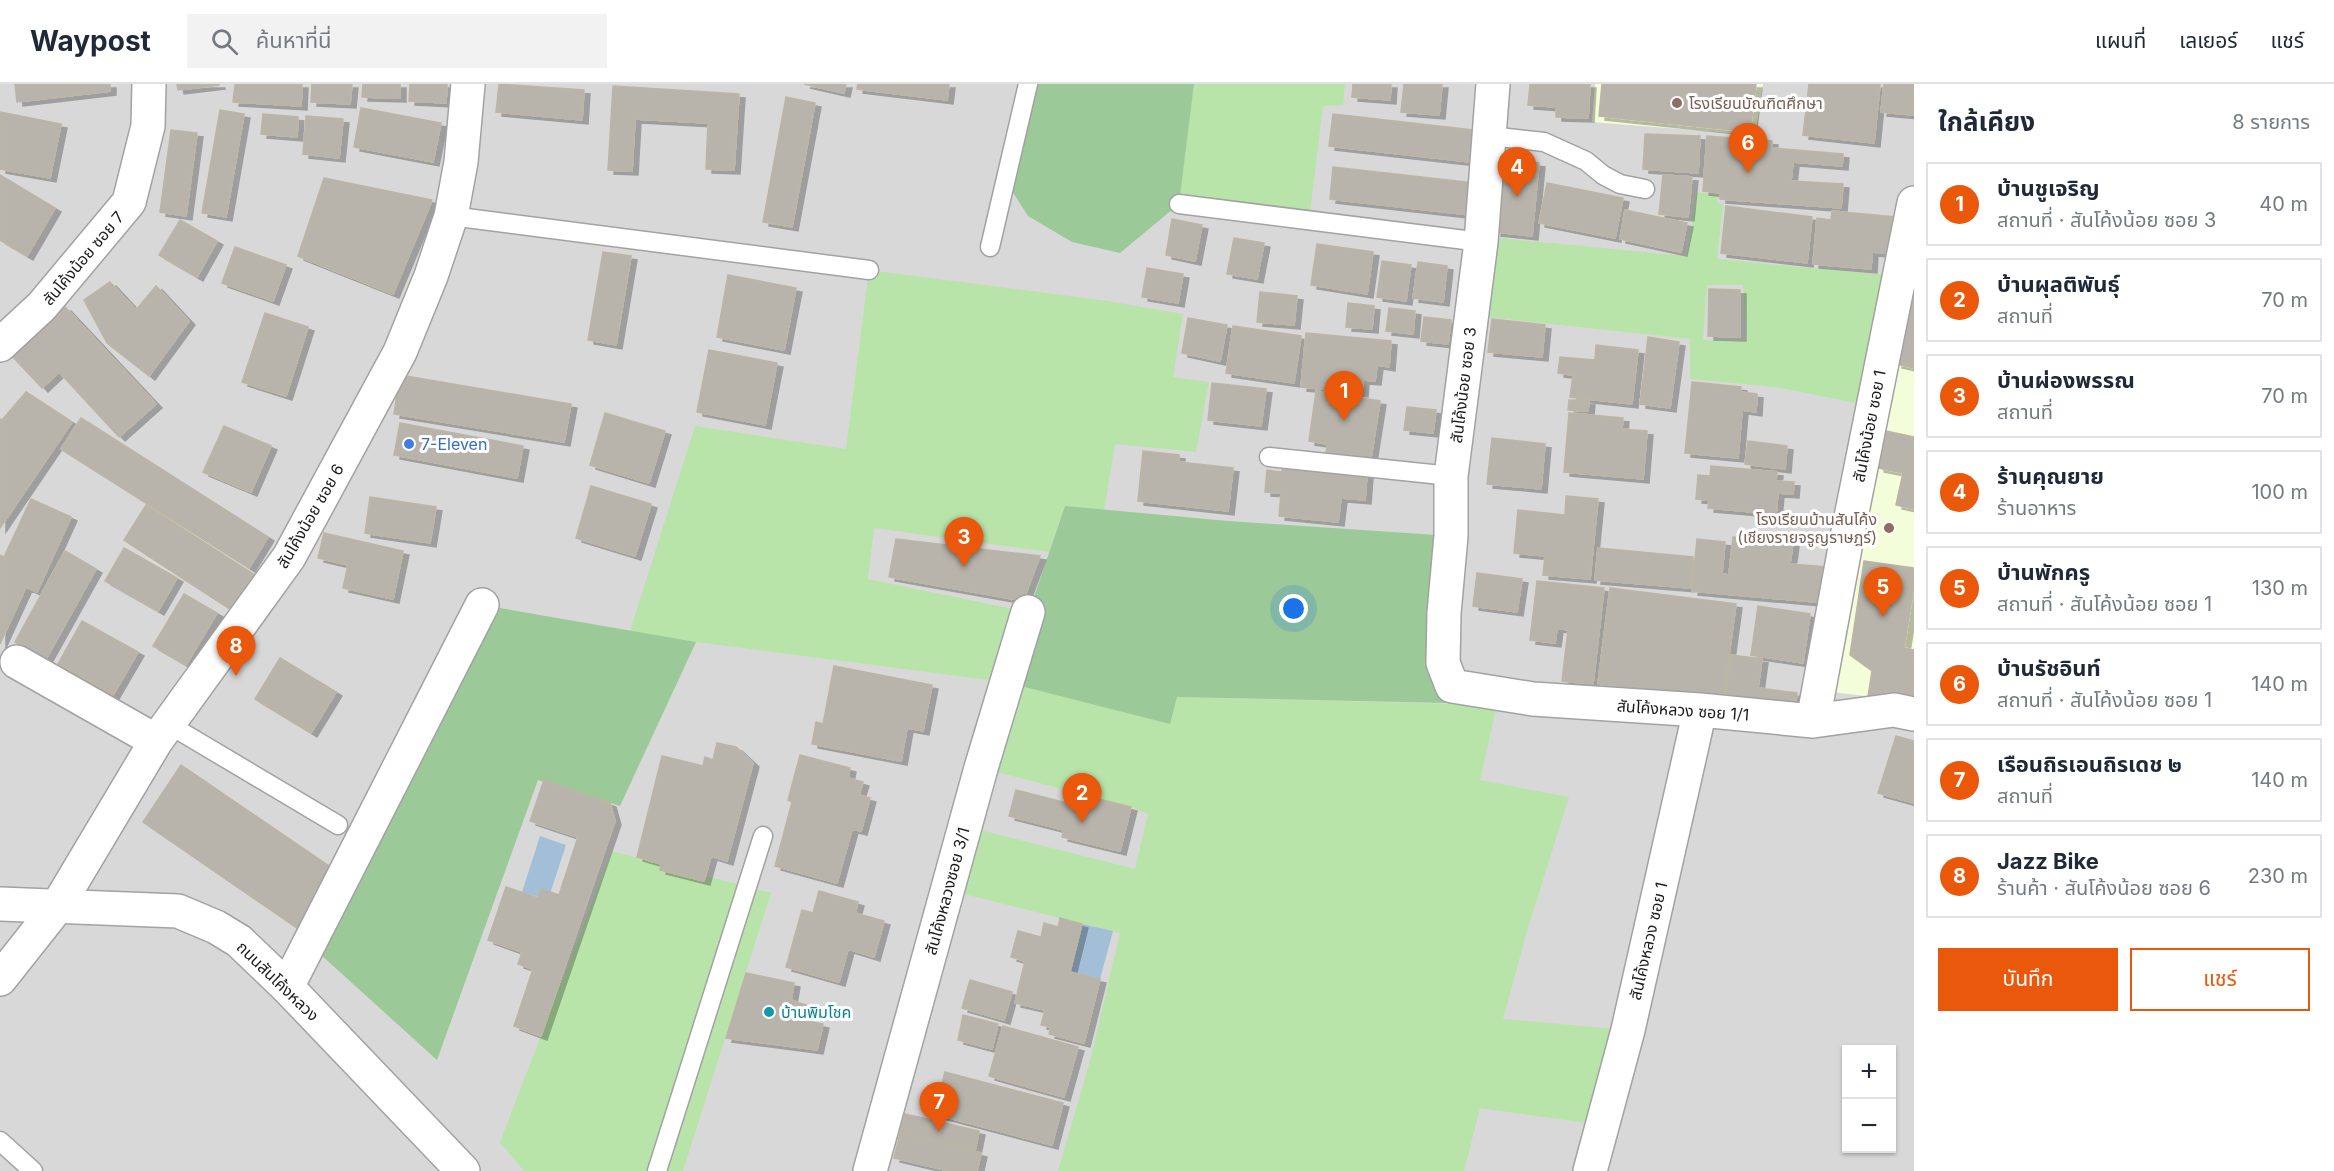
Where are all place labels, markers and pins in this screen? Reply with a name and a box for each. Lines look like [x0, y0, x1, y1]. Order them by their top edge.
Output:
place label: โรงเรียนบัณฑิตศึกษา [1689, 93, 1823, 113]
marker: โรงเรียนบัณฑิตศึกษา [1670, 96, 1684, 110]
pin: 6 [1728, 124, 1768, 173]
pin: 4 [1498, 147, 1537, 197]
pin: 1 [1324, 372, 1364, 421]
place label: 7-Eleven [421, 434, 487, 454]
marker: 7-Eleven [402, 437, 416, 451]
place label: โรงเรียนบ้านสันโค้ง (เชียงรายจรูญราษฎร์) [1737, 509, 1877, 547]
pin: 3 [944, 518, 984, 567]
marker: โรงเรียนบ้านสันโค้ง (เชียงรายจรูญราษฎร์) [1882, 521, 1896, 535]
pin: 5 [1864, 568, 1902, 617]
pin: 8 [216, 626, 256, 676]
pin: 2 [1062, 774, 1102, 823]
place label: บ้านพิมโชค [781, 1002, 851, 1022]
marker: บ้านพิมโชค [762, 1005, 776, 1019]
pin: 7 [920, 1082, 958, 1132]

